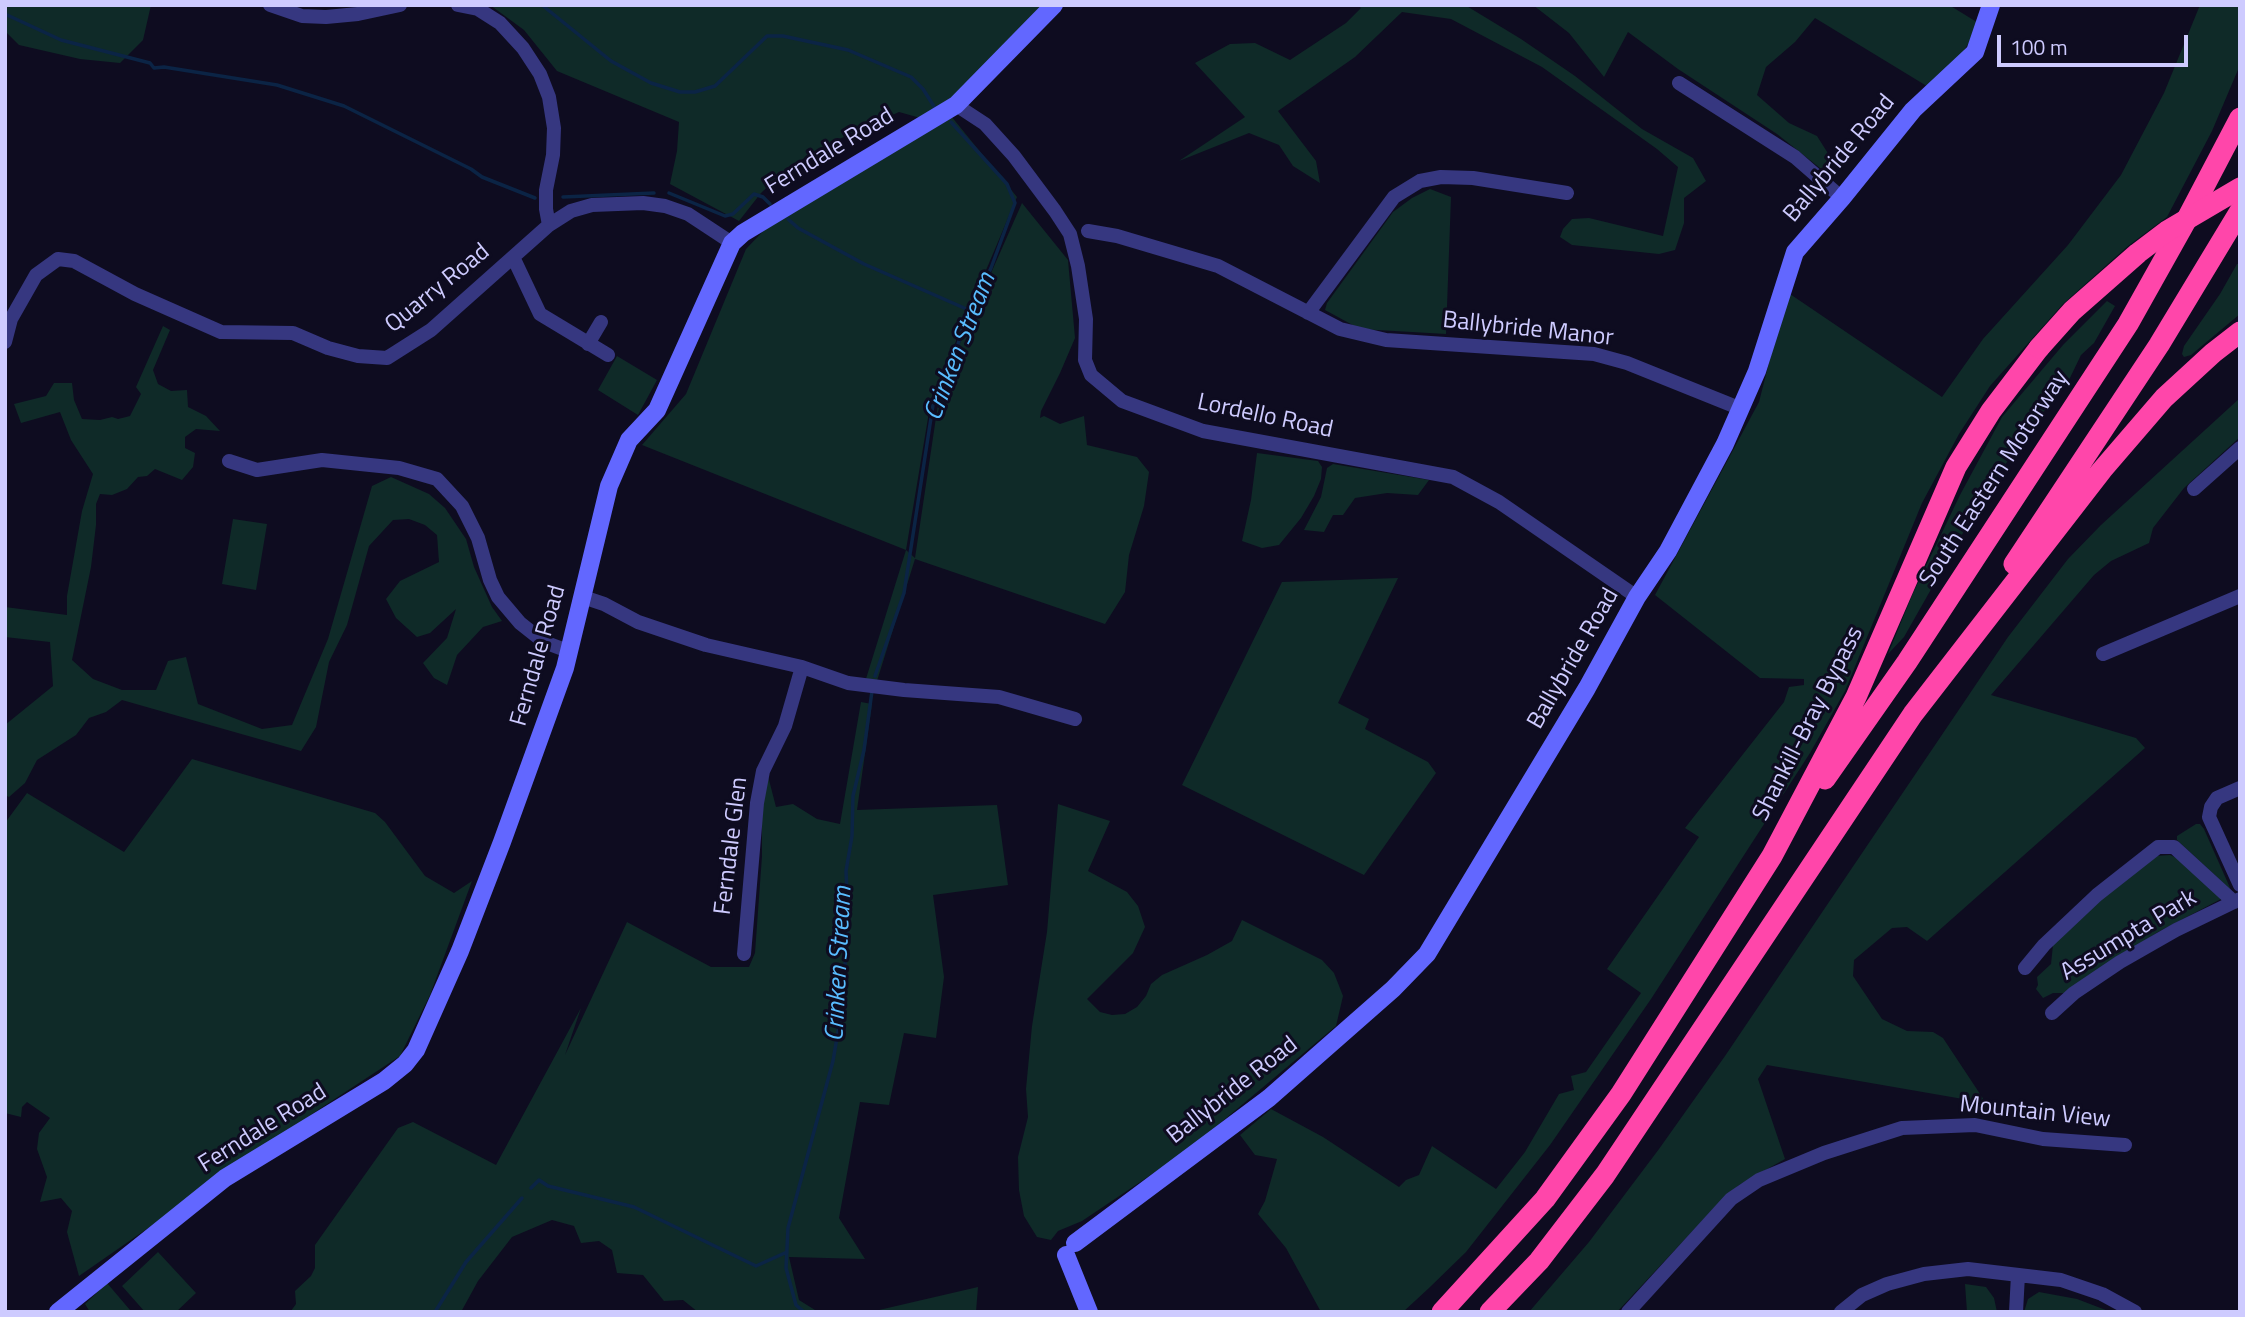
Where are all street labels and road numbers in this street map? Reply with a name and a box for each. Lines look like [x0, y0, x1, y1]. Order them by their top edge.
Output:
street label: Ballybride Road [1778, 89, 1902, 229]
street label: Ferndale Road [760, 102, 900, 202]
street label: Quarry Road [380, 238, 496, 340]
street label: Ballybride Manor [1441, 307, 1615, 353]
street label: South Eastern Motorway [1914, 365, 2076, 593]
street label: Lordello Road [1195, 389, 1335, 445]
street label: Ferndale Road [505, 582, 573, 730]
street label: Ballybride Road [1522, 584, 1626, 734]
street label: Shankill-Bray Bypass [1748, 622, 1870, 826]
street label: Ferndale Glen [709, 776, 755, 916]
street label: Assumpta Park [2056, 884, 2202, 988]
street label: Ballybride Road [1162, 1031, 1304, 1151]
street label: Ferndale Road [194, 1078, 332, 1180]
street label: Mountain View [1958, 1091, 2112, 1135]

